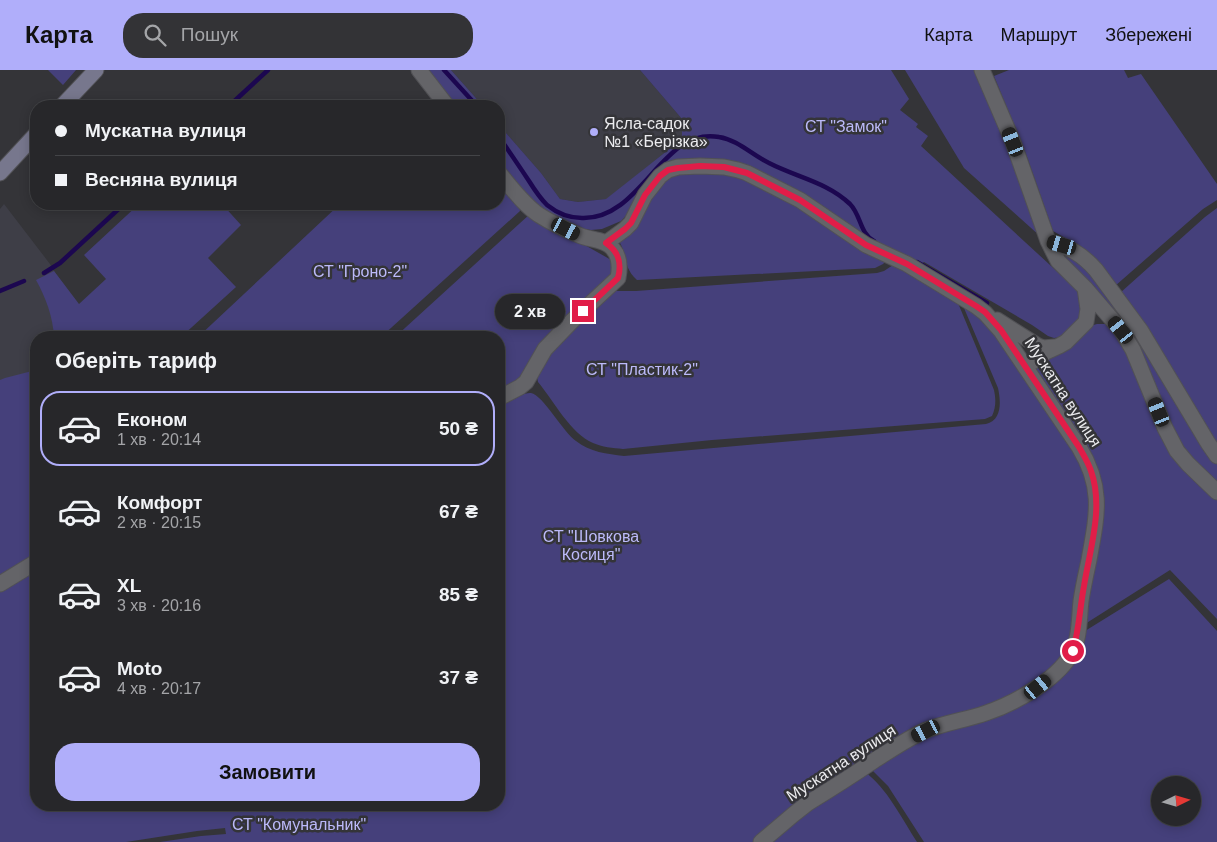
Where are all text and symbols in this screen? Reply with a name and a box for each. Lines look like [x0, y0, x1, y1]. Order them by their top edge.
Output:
search box [123, 13, 473, 58]
text: Карта [25, 21, 93, 48]
icon: search [141, 21, 169, 49]
text: Пошук [181, 24, 238, 45]
text: Карта [924, 25, 972, 45]
text: Маршрут [1000, 25, 1077, 45]
text: Збережені [1105, 25, 1192, 45]
place label: Ясла-садок №1 «Берізка» [604, 115, 708, 150]
park label: СТ "Замок" [805, 118, 887, 135]
text: Мускатна вулиця [85, 120, 246, 141]
car [1000, 125, 1025, 159]
marker: Ясла-садок №1 «Берізка» [588, 126, 600, 138]
text: Весняна вулиця [85, 169, 238, 190]
car [549, 216, 582, 242]
car [1045, 234, 1078, 256]
park label: СТ "Гроно-2" [313, 263, 407, 280]
callout: 2 хв [496, 294, 566, 328]
route end [572, 300, 594, 322]
text: 2 хв [514, 303, 546, 320]
car [1105, 314, 1136, 346]
street label: Мускатна вулиця [1021, 334, 1105, 450]
text: Оберіть тариф [55, 348, 217, 373]
park label: СТ "Пластик-2" [586, 361, 698, 378]
car [1146, 395, 1171, 429]
icon: car [57, 406, 102, 451]
text: Економ [117, 409, 187, 430]
text: 50 ₴ [439, 418, 478, 439]
text: 1 хв · 20:14 [117, 431, 201, 448]
icon: car [57, 489, 102, 534]
text: Комфорт [117, 492, 202, 513]
text: 67 ₴ [439, 501, 478, 522]
text: 2 хв · 20:15 [117, 514, 201, 531]
park label: СТ "Шовкова Косиця" [543, 528, 639, 563]
icon: car [57, 572, 102, 617]
text: XL [117, 575, 141, 596]
text: 85 ₴ [439, 584, 478, 605]
text: 3 хв · 20:16 [117, 597, 201, 614]
route start [1062, 640, 1084, 662]
icon: car [57, 655, 102, 700]
text: Moto [117, 658, 162, 679]
text: 37 ₴ [439, 667, 478, 688]
car [1021, 672, 1054, 702]
text: 4 хв · 20:17 [117, 680, 201, 697]
car [909, 718, 942, 744]
street label: Мускатна вулиця [783, 721, 899, 805]
button: Замовити [55, 743, 480, 801]
north arrow [1151, 776, 1201, 826]
map controls [1151, 776, 1201, 826]
park label: СТ "Комунальник" [232, 816, 366, 833]

